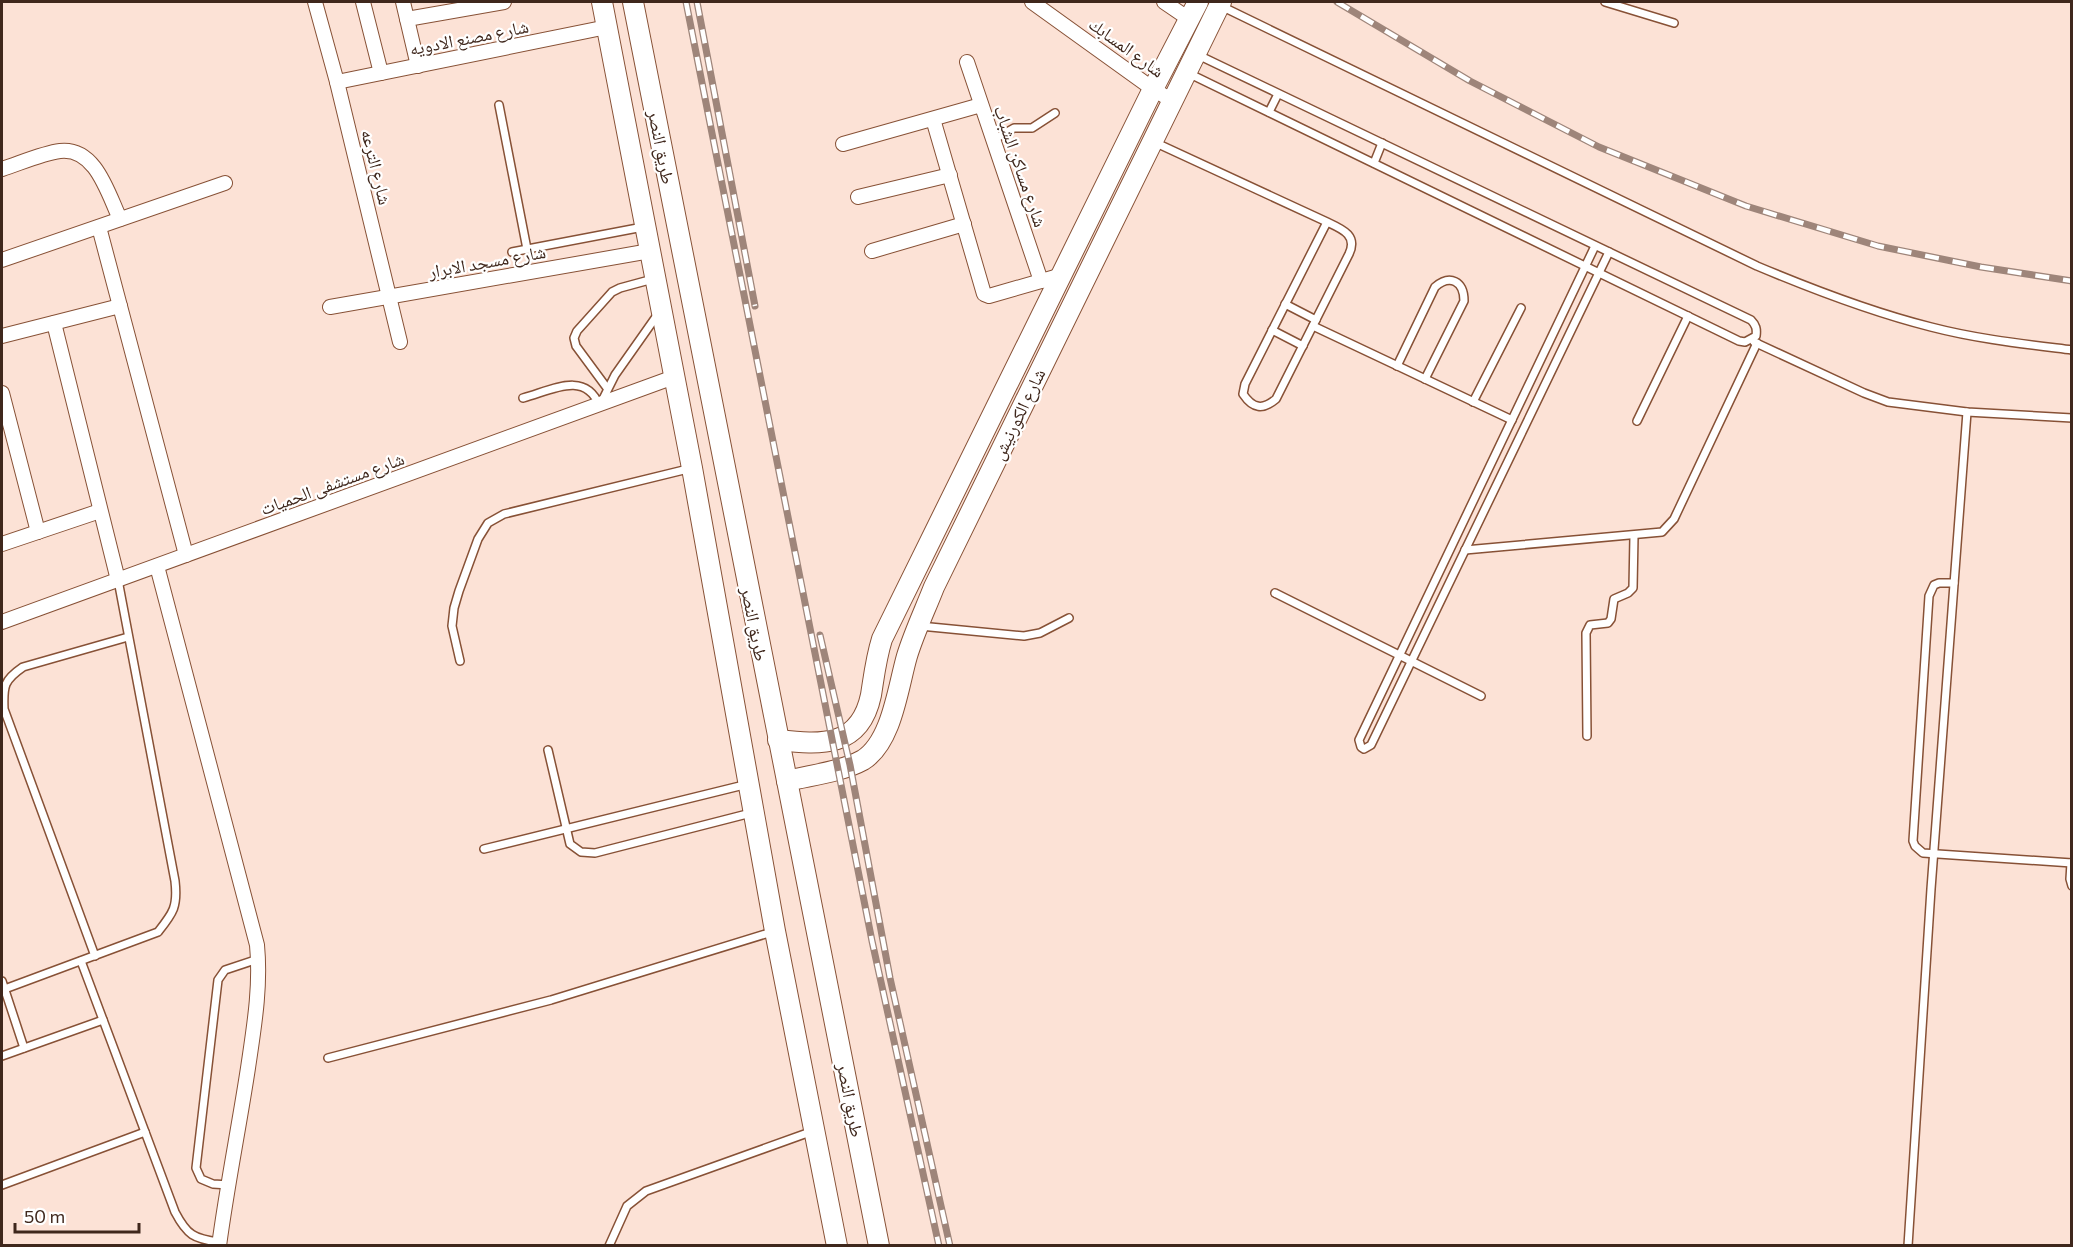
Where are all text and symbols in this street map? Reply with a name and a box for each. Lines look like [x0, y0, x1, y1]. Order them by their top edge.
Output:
street label: شارع المسابك [1084, 12, 1169, 83]
street label: شارع مصنع الادويه [408, 15, 531, 61]
street label: شارع مساكن الشباب [989, 102, 1052, 230]
street label: طريق النصر [643, 107, 680, 186]
street label: شارع الترعه [356, 127, 397, 207]
street label: شارع مسجد الابرار [426, 240, 548, 283]
street label: شارع الكورنيش [986, 365, 1051, 464]
street label: شارع مستشفى الحميات [257, 447, 407, 520]
street label: طريق النصر [736, 584, 773, 663]
street label: طريق النصر [832, 1060, 869, 1139]
scale bar [15, 1196, 140, 1234]
text: 50 m [24, 1205, 65, 1227]

